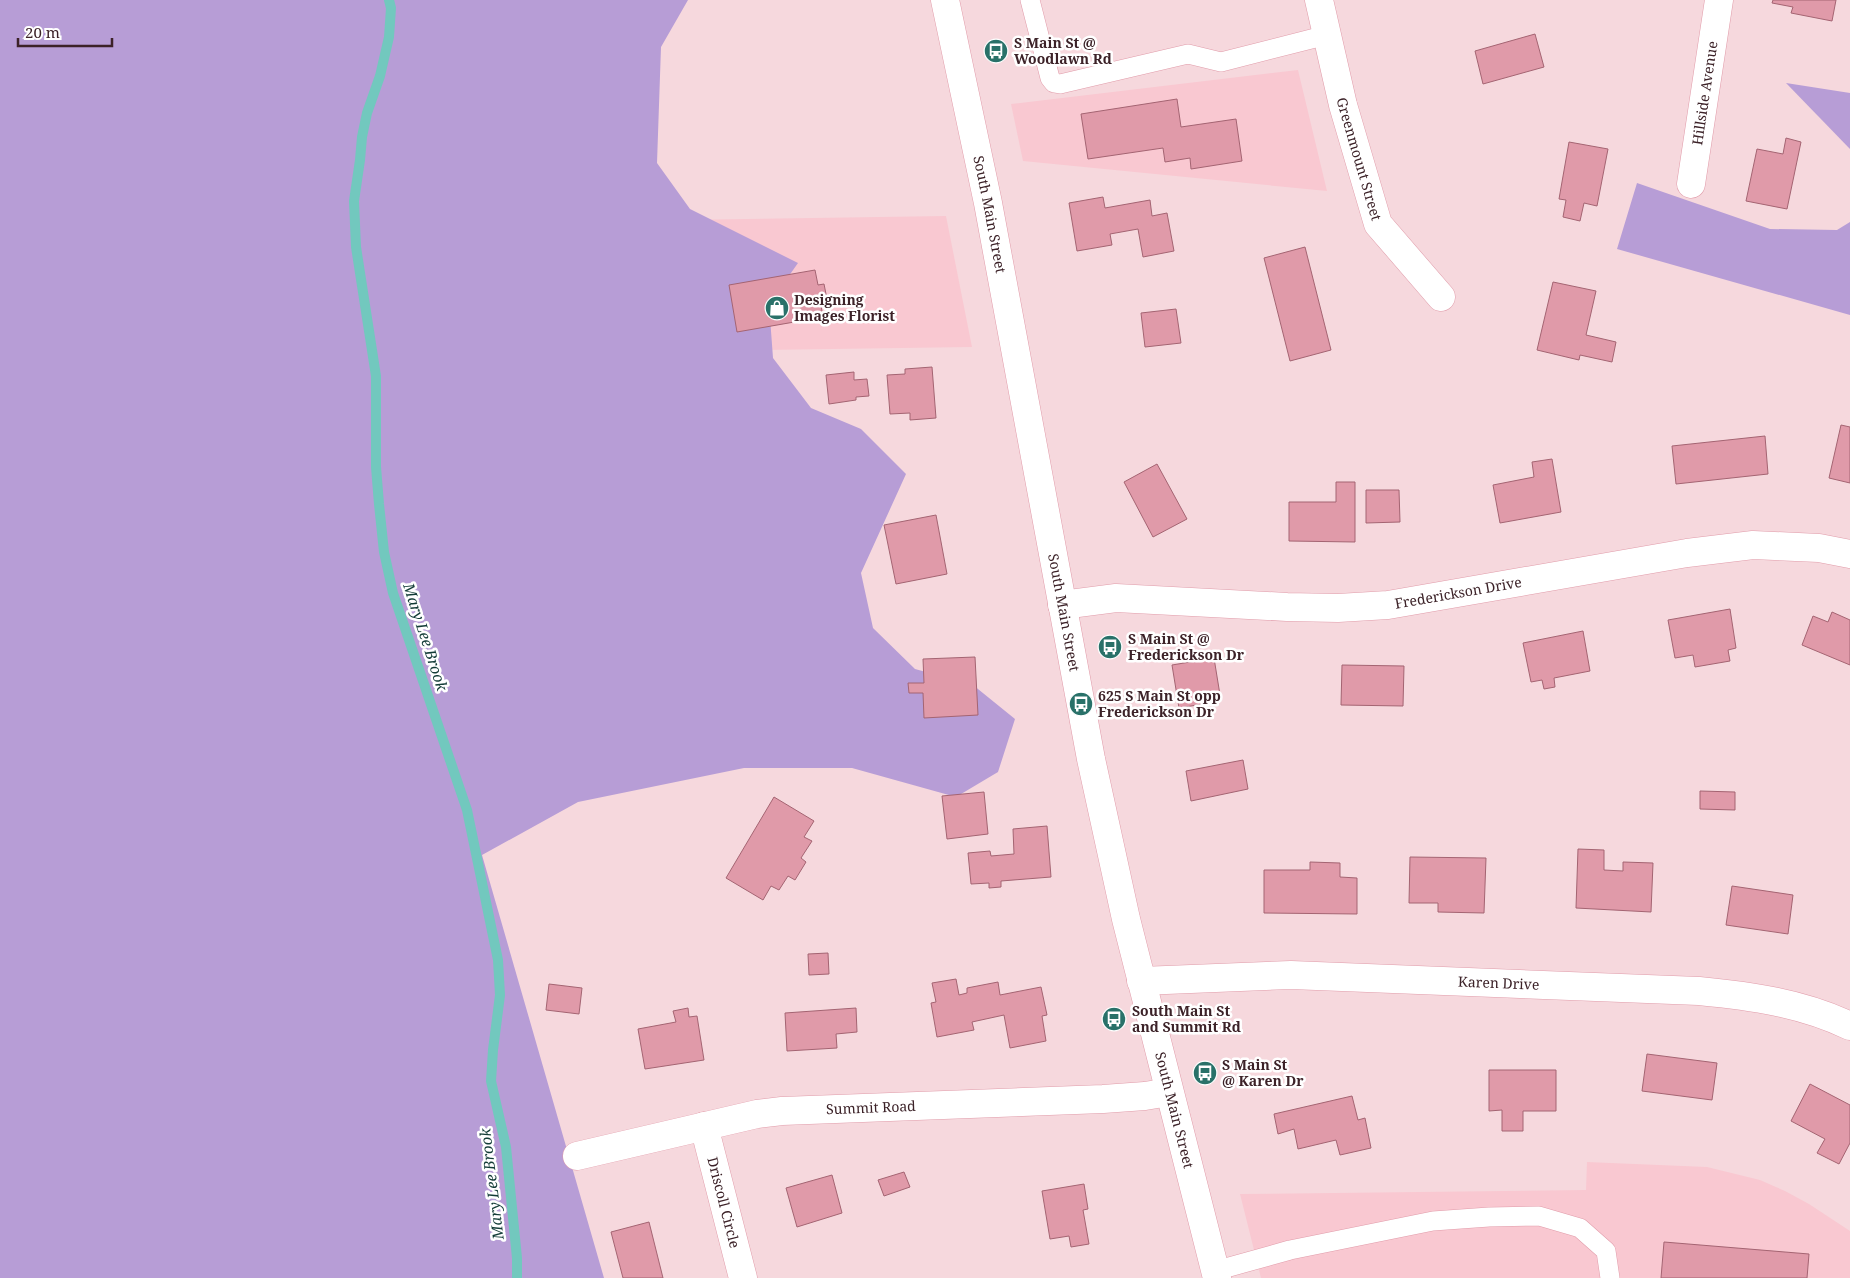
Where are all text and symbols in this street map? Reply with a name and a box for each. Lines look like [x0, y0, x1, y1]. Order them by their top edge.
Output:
scale bar [18, 15, 111, 47]
text: 20 m [25, 22, 60, 42]
place label: S Main St @ Woodlawn Rd [1014, 33, 1112, 68]
bus stop icon: S Main St @ Woodlawn Rd [983, 38, 1009, 64]
street label: Hillside Avenue [1687, 40, 1722, 146]
street label: Greenmount Street [1333, 95, 1386, 223]
street label: South Main Street [969, 154, 1011, 275]
place label: Designing Images Florist [794, 290, 895, 325]
shop icon: Designing Images Florist [764, 295, 790, 321]
street label: South Main Street [1044, 552, 1085, 673]
street label: Frederickson Drive [1393, 572, 1523, 613]
water label: Mary Lee Brook [399, 579, 453, 693]
place label: S Main St @ Frederickson Dr [1128, 629, 1245, 664]
bus stop icon: S Main St @ Frederickson Dr [1097, 634, 1123, 660]
place label: 625 S Main St opp Frederickson Dr [1098, 686, 1221, 721]
bus stop icon: 625 S Main St opp Frederickson Dr [1068, 691, 1094, 717]
street label: Karen Drive [1458, 972, 1540, 994]
place label: South Main St and Summit Rd [1132, 1001, 1241, 1036]
bus stop icon: South Main St and Summit Rd [1101, 1006, 1127, 1032]
street label: South Main Street [1151, 1050, 1199, 1170]
place label: S Main St @ Karen Dr [1222, 1055, 1304, 1090]
bus stop icon: S Main St @ Karen Dr [1192, 1060, 1218, 1086]
street label: Summit Road [826, 1096, 917, 1118]
water label: Mary Lee Brook [474, 1127, 508, 1242]
street label: Driscoll Circle [703, 1155, 745, 1250]

